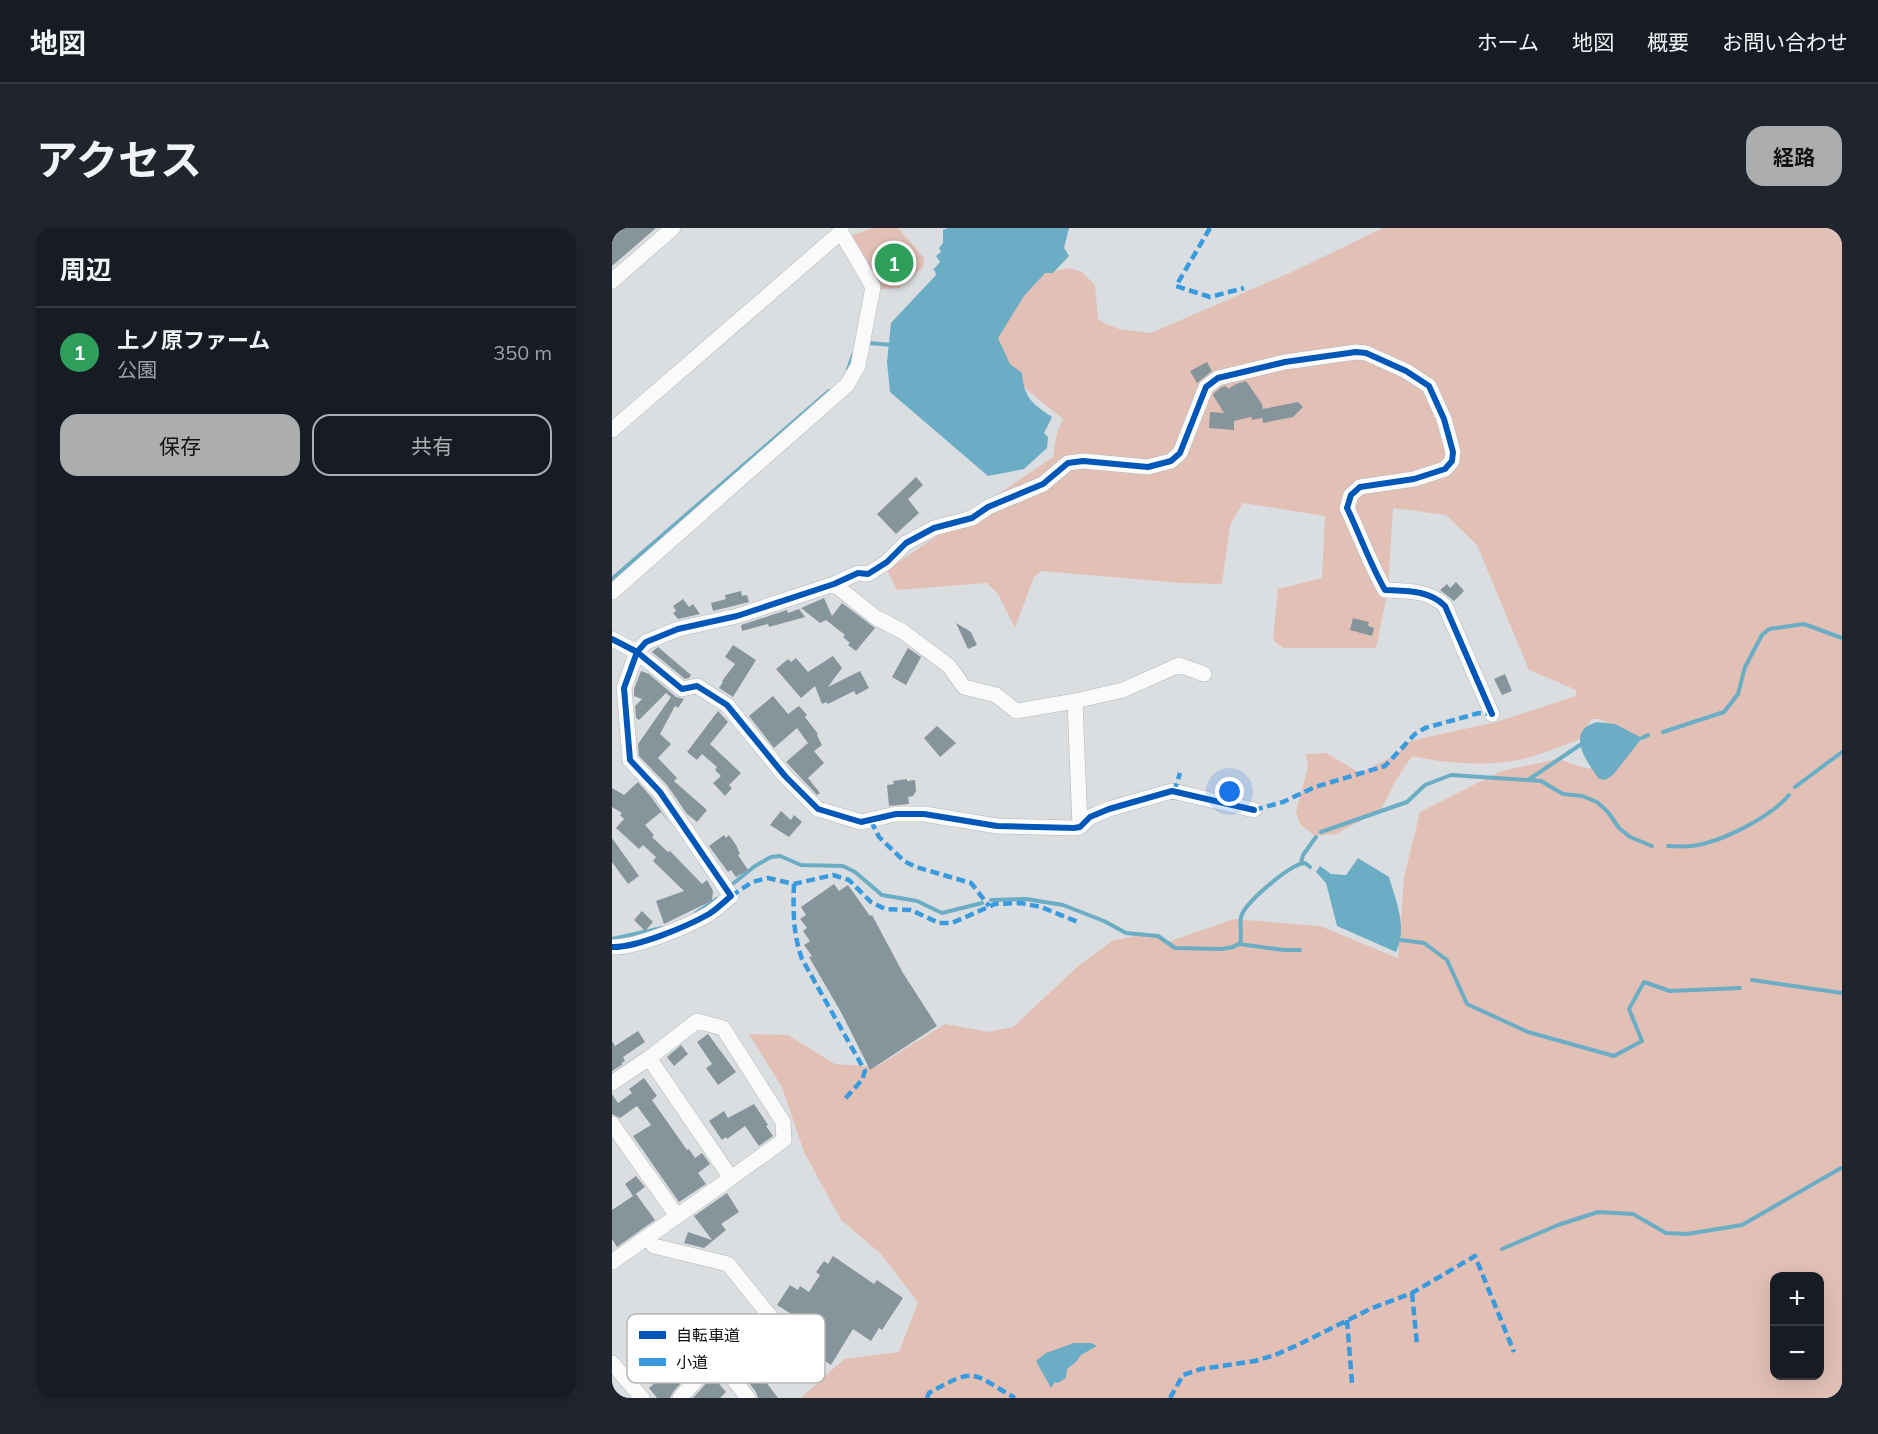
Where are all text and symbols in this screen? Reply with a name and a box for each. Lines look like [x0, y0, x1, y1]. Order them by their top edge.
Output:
text: 地図 [30, 25, 86, 60]
text: ホーム [1477, 29, 1539, 55]
text: 地図 [1572, 29, 1614, 55]
text: 概要 [1647, 29, 1689, 55]
text: お問い合わせ [1722, 29, 1848, 55]
button: 経路 [1746, 126, 1842, 186]
text: アクセス [36, 133, 202, 186]
pin: 1 [874, 240, 914, 285]
text: 周辺 [60, 253, 112, 286]
text: 上ノ原ファーム [117, 326, 270, 354]
text: 1 [74, 340, 86, 365]
text: 350 m [493, 340, 552, 365]
text: 公園 [117, 357, 157, 382]
button: 保存 [60, 414, 300, 476]
button: 共有 [312, 414, 552, 476]
your location [1215, 777, 1244, 806]
map controls [1770, 1272, 1824, 1380]
button: + [1770, 1272, 1824, 1326]
legend [627, 1314, 825, 1383]
text: 自転車道 [676, 1325, 740, 1345]
button: − [1770, 1326, 1824, 1380]
text: 小道 [676, 1352, 708, 1372]

